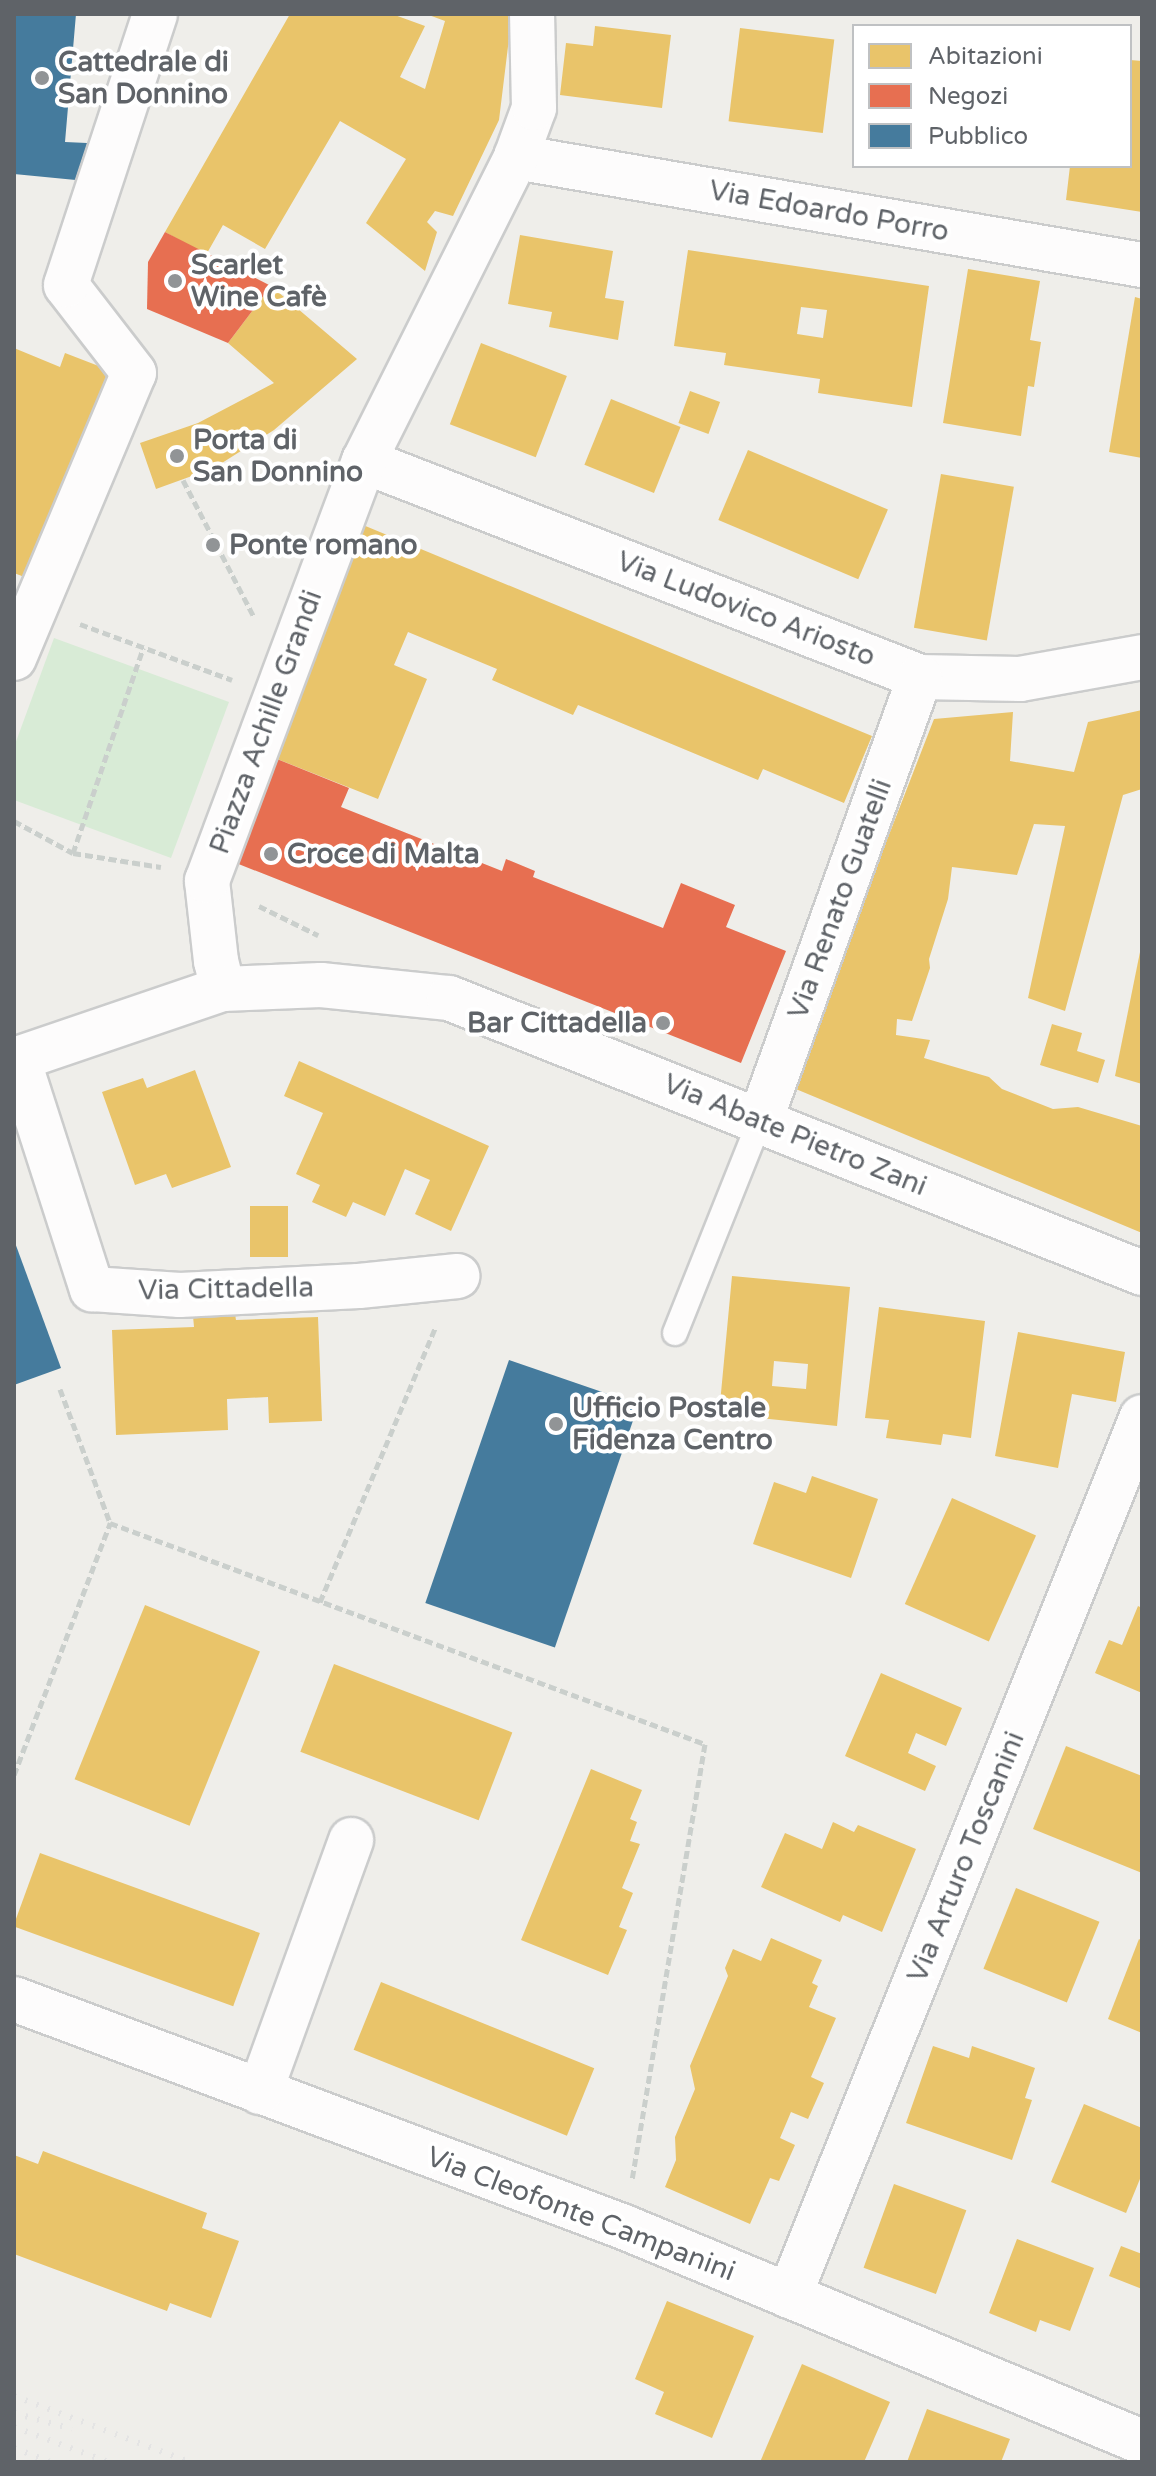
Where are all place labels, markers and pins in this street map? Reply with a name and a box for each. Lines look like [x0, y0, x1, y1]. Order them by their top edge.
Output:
place label: Cattedrale di San Donnino [58, 45, 229, 111]
marker: Cattedrale di San Donnino [33, 69, 51, 87]
place label: Scarlet Wine Cafè [191, 248, 327, 314]
marker: Scarlet Wine Cafè [166, 272, 184, 290]
place label: Porta di San Donnino [193, 423, 363, 489]
marker: Porta di San Donnino [168, 447, 186, 465]
place label: Ponte romano [229, 528, 418, 562]
marker: Ponte romano [204, 536, 222, 554]
place label: Croce di Malta [287, 837, 480, 871]
marker: Croce di Malta [262, 845, 280, 863]
place label: Bar Cittadella [467, 1006, 647, 1040]
marker: Bar Cittadella [654, 1014, 672, 1032]
place label: Ufficio Postale Fidenza Centro [572, 1391, 773, 1457]
marker: Ufficio Postale Fidenza Centro [547, 1415, 565, 1433]

